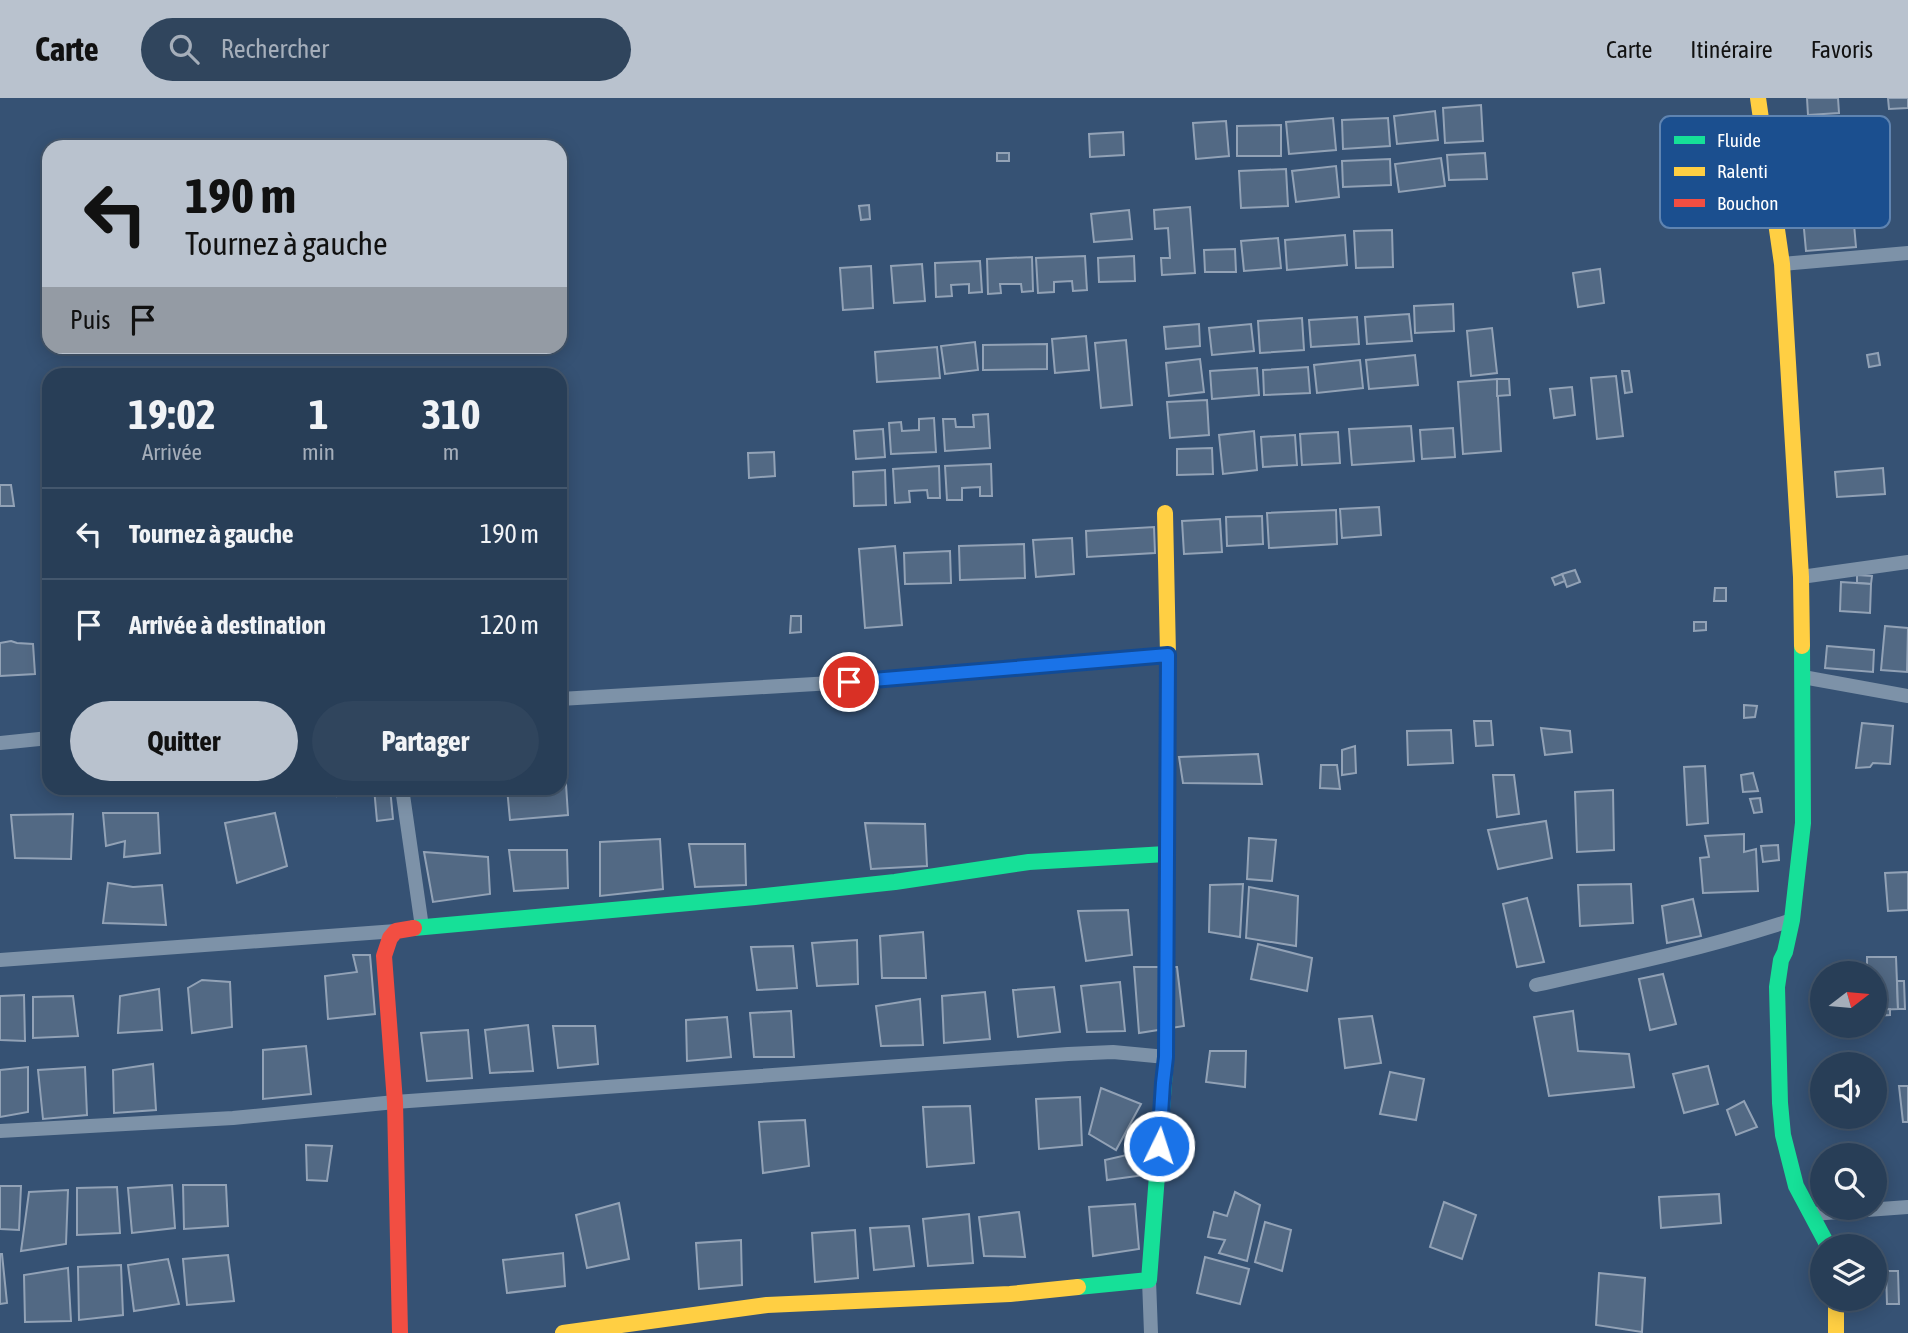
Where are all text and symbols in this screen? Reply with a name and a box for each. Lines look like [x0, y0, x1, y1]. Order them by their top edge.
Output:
search box [141, 18, 631, 81]
text: Carte [35, 30, 99, 68]
icon: search [165, 30, 203, 68]
text: Rechercher [221, 34, 329, 64]
text: Carte [1606, 36, 1652, 63]
text: Itinéraire [1690, 36, 1773, 63]
text: Favoris [1811, 36, 1873, 63]
legend [1660, 116, 1890, 228]
text: Fluide [1717, 129, 1761, 151]
text: Ralenti [1717, 160, 1768, 182]
text: 190 m [185, 167, 296, 223]
icon: left [70, 168, 161, 259]
text: Bouchon [1717, 192, 1779, 214]
text: Tournez à gauche [185, 225, 388, 262]
icon: arrive [124, 301, 162, 339]
text: Puis [70, 305, 110, 335]
text: 19:02 [128, 390, 216, 438]
text: 1 [309, 390, 328, 438]
text: 310 [421, 390, 481, 438]
text: Arrivée [142, 439, 202, 465]
text: min [302, 439, 335, 465]
text: m [443, 439, 459, 465]
icon: left [70, 515, 108, 553]
text: Tournez à gauche [129, 519, 294, 549]
text: 190 m [480, 519, 539, 549]
icon: arrive [70, 606, 108, 644]
text: Arrivée à destination [129, 610, 326, 640]
text: 120 m [480, 610, 539, 640]
pin [819, 652, 879, 712]
icon: arrive [830, 663, 868, 701]
button: Quitter [70, 701, 298, 781]
button: Partager [312, 701, 539, 781]
north arrow [1810, 961, 1886, 1038]
map controls [1810, 961, 1887, 1311]
button: sound [1810, 1052, 1887, 1129]
position arrow [1122, 1109, 1196, 1183]
button: search [1810, 1143, 1887, 1220]
button: layers [1810, 1234, 1887, 1311]

